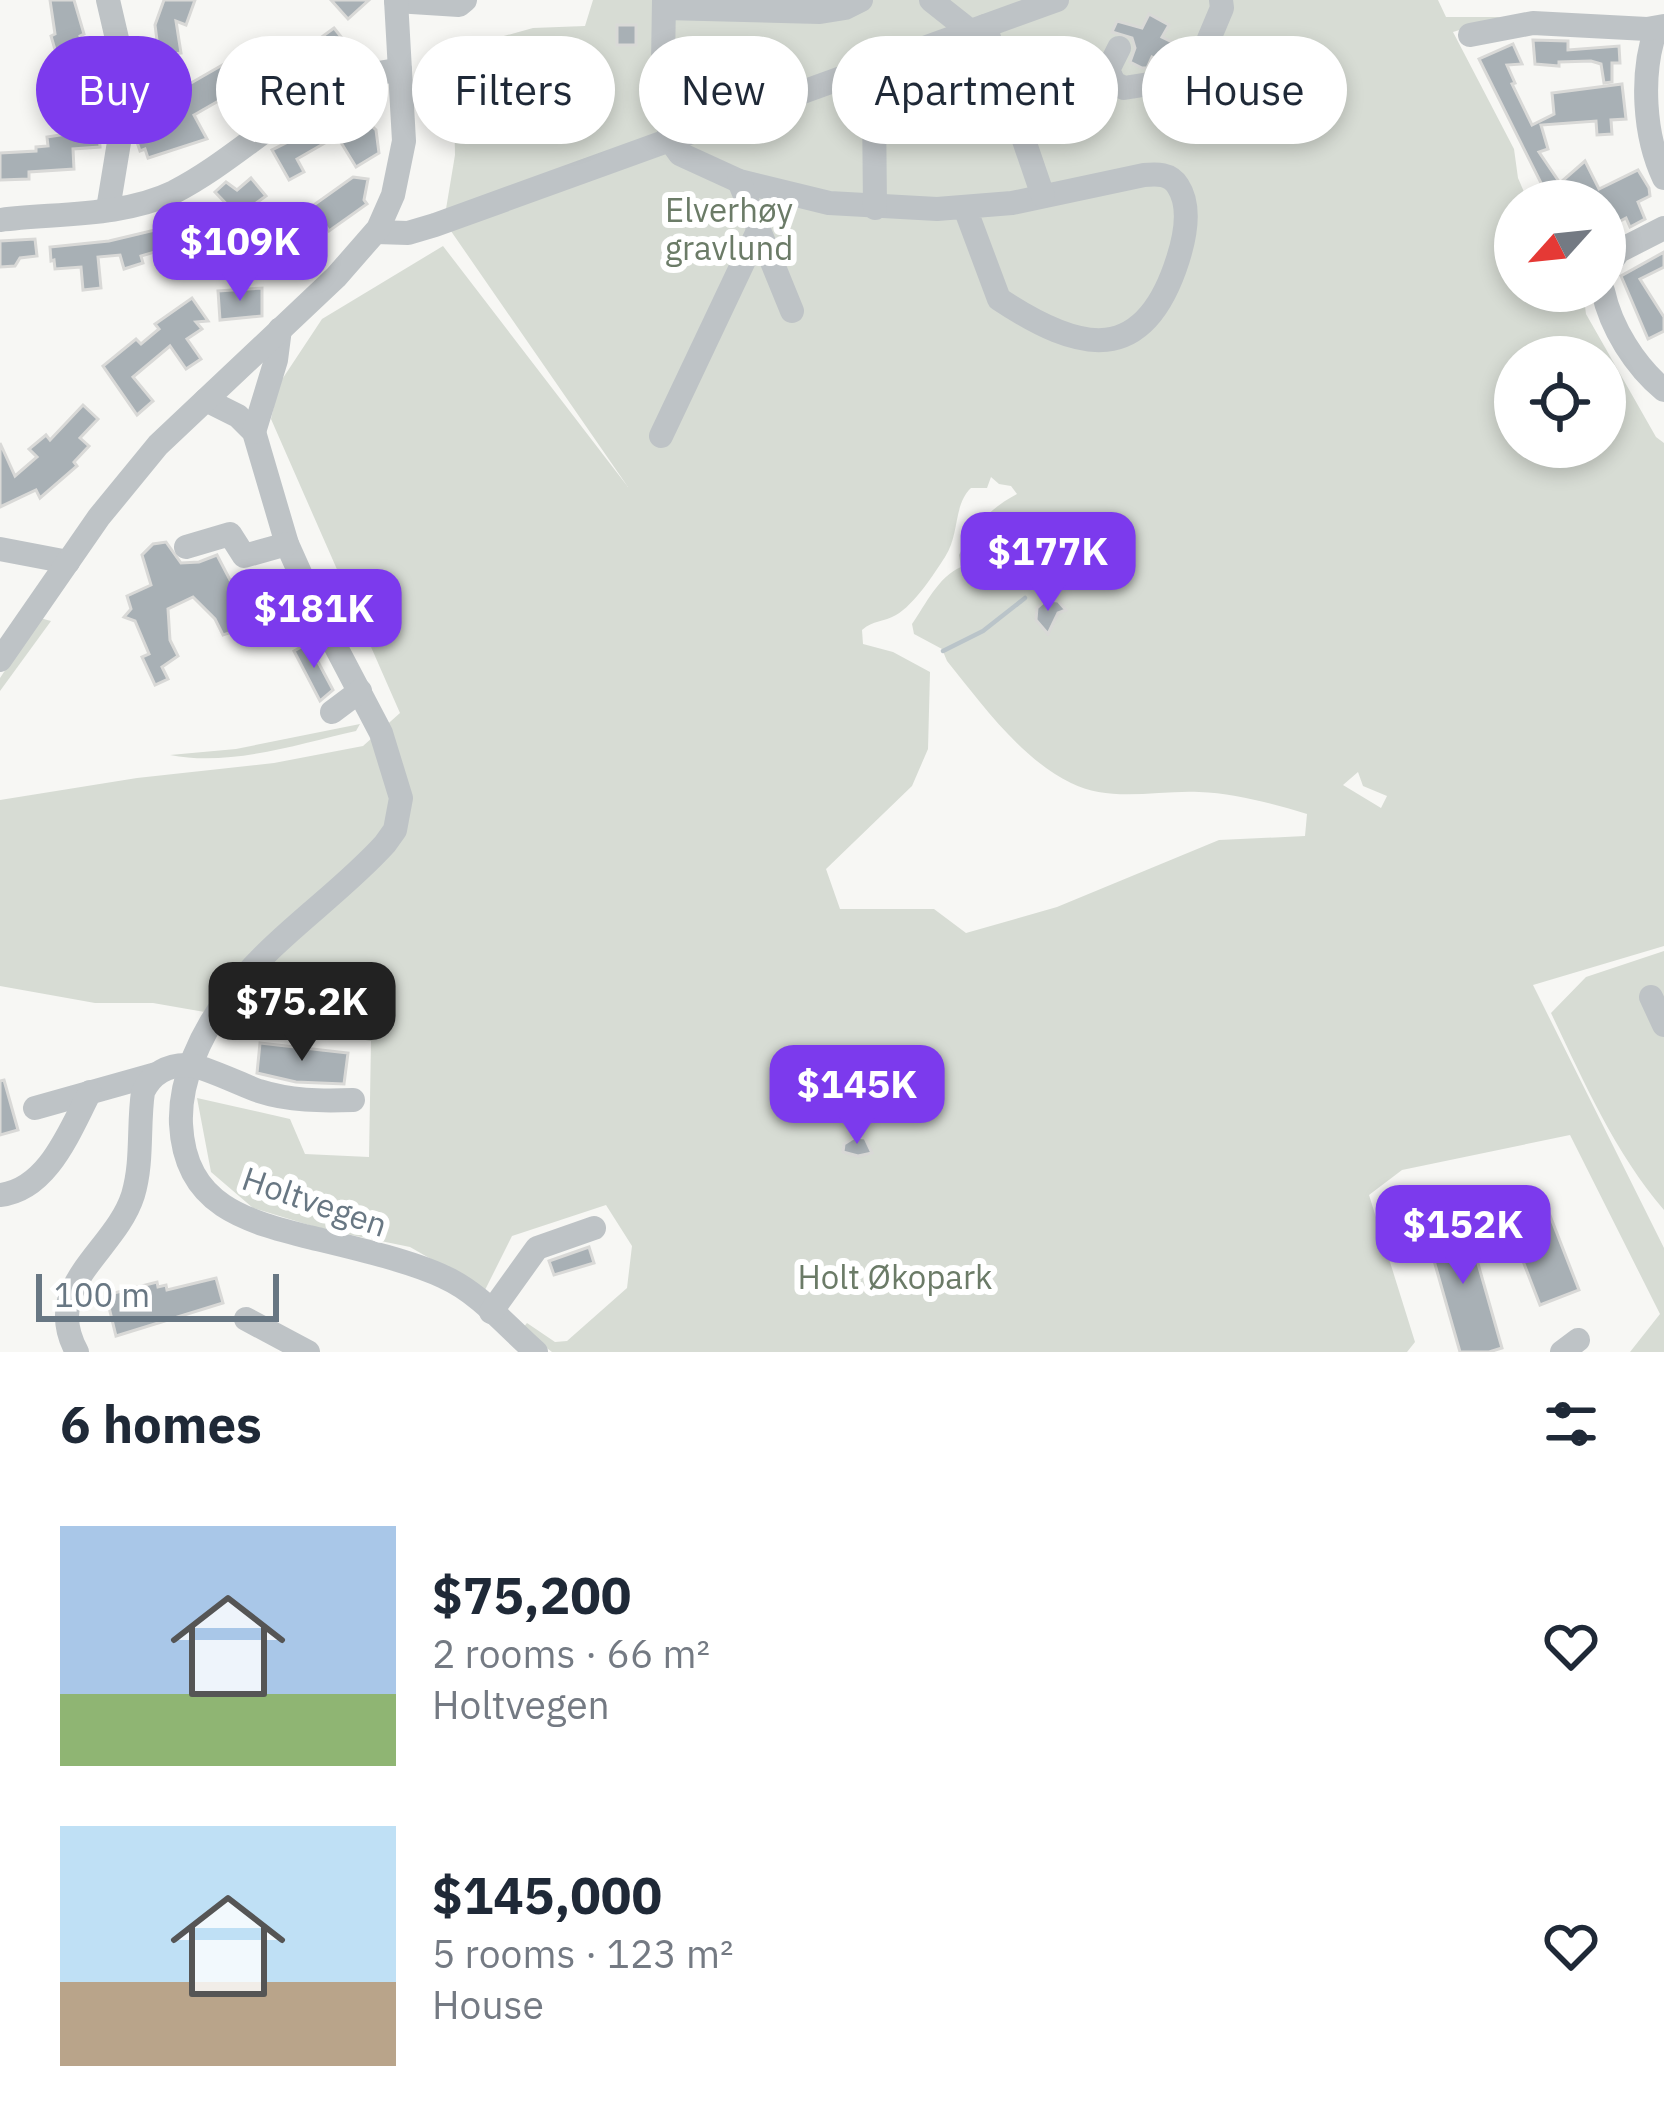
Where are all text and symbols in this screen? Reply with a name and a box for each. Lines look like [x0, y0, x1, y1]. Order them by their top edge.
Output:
chip: Buy [36, 36, 192, 144]
chip: Rent [216, 36, 388, 144]
chip: Filters [412, 36, 615, 144]
chip: New [639, 36, 808, 144]
chip: Apartment [832, 36, 1118, 144]
chip: House [1142, 36, 1347, 144]
north arrow [1494, 180, 1626, 312]
map controls [1494, 180, 1626, 468]
park label: Elverhøy gravlund [665, 188, 793, 269]
pin: $109K [156, 202, 324, 304]
text: $109K [180, 215, 300, 266]
button: locate [1494, 336, 1626, 468]
pin: $177K [964, 512, 1132, 614]
text: $177K [988, 525, 1108, 576]
pin: $181K [230, 569, 398, 671]
text: $181K [254, 582, 374, 633]
pin: $75.2K [204, 962, 400, 1064]
text: $75.2K [236, 975, 368, 1026]
pin: $145K [773, 1045, 941, 1147]
text: $145K [797, 1058, 917, 1109]
street label: Holtvegen [237, 1156, 393, 1246]
pin: $152K [1379, 1185, 1547, 1287]
text: $152K [1403, 1198, 1523, 1249]
park label: Holt Økopark [798, 1255, 992, 1298]
scale bar [36, 1268, 279, 1321]
text: 100 m [54, 1273, 150, 1316]
text: 6 homes [60, 1391, 262, 1457]
icon: filters [1538, 1391, 1604, 1457]
text: $75,200 [432, 1562, 631, 1628]
icon: home [156, 1574, 300, 1718]
icon: heart [1538, 1613, 1604, 1679]
text: 2 rooms · 66 m² [432, 1628, 710, 1679]
text: Holtvegen [432, 1679, 610, 1730]
text: $145,000 [432, 1862, 662, 1928]
icon: home [156, 1874, 300, 2018]
icon: heart [1538, 1913, 1604, 1979]
text: 5 rooms · 123 m² [432, 1928, 734, 1979]
text: House [432, 1979, 544, 2030]

